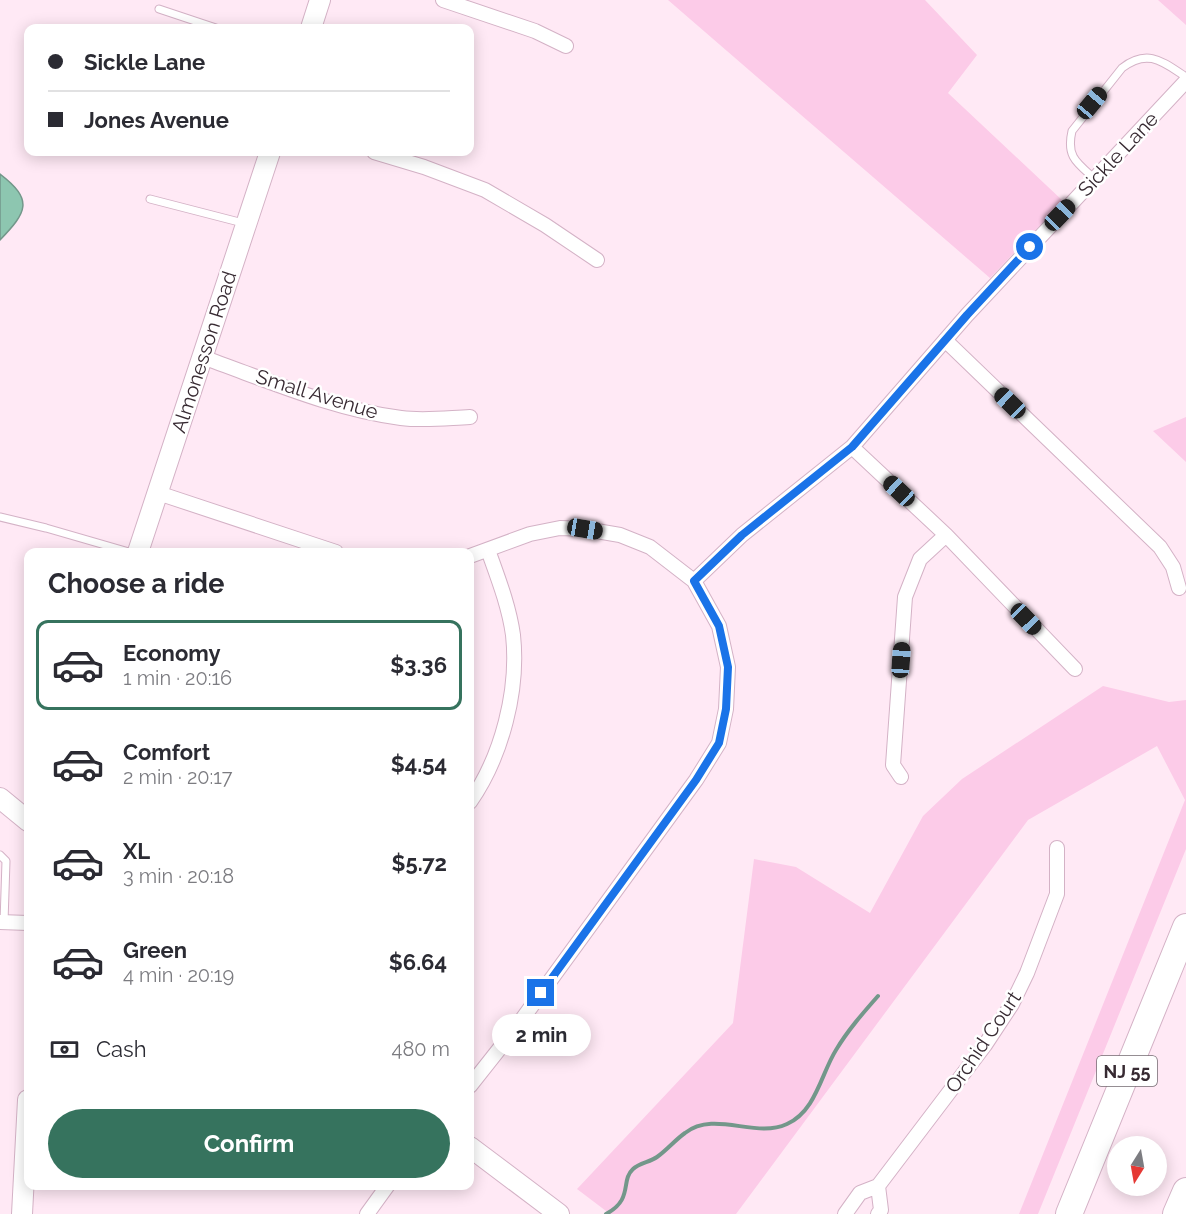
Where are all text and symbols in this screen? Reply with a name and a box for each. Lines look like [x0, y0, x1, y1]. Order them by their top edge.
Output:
text: Sickle Lane [84, 49, 205, 75]
car [1074, 83, 1110, 123]
text: Jones Avenue [84, 107, 229, 133]
street label: Sickle Lane [1073, 107, 1163, 201]
car [1041, 196, 1079, 234]
route start [1016, 233, 1043, 260]
street label: Almonesson Road [167, 268, 241, 436]
street label: Small Avenue [253, 364, 381, 424]
car [991, 384, 1029, 422]
car [880, 472, 918, 510]
car [566, 517, 604, 541]
text: Choose a ride [48, 568, 224, 599]
car [1007, 600, 1045, 638]
icon: car [51, 638, 105, 692]
text: Economy [123, 640, 221, 666]
car [891, 641, 911, 679]
text: $3.36 [390, 652, 447, 678]
text: 1 min · 20:16 [123, 666, 232, 690]
icon: car [51, 737, 105, 791]
text: Comfort [123, 739, 210, 765]
text: $4.54 [391, 751, 447, 777]
text: 2 min · 20:17 [123, 765, 232, 789]
icon: car [51, 836, 105, 890]
text: XL [123, 838, 150, 864]
text: $5.72 [392, 850, 447, 876]
text: 3 min · 20:18 [123, 864, 234, 888]
icon: car [51, 935, 105, 989]
text: Green [123, 937, 187, 963]
text: $6.64 [389, 949, 447, 975]
text: 4 min · 20:19 [123, 963, 234, 987]
route end [527, 979, 554, 1006]
street label: Orchid Court [940, 986, 1026, 1097]
callout: 2 min [492, 1014, 590, 1056]
text: 2 min [516, 1023, 567, 1047]
icon: cash [48, 1033, 81, 1066]
text: Cash [96, 1036, 147, 1062]
text: 480 m [392, 1037, 450, 1061]
road number: NJ 55 [1097, 1056, 1157, 1086]
button: Confirm [48, 1109, 450, 1178]
north arrow [1107, 1136, 1167, 1196]
map controls [1107, 1136, 1167, 1196]

